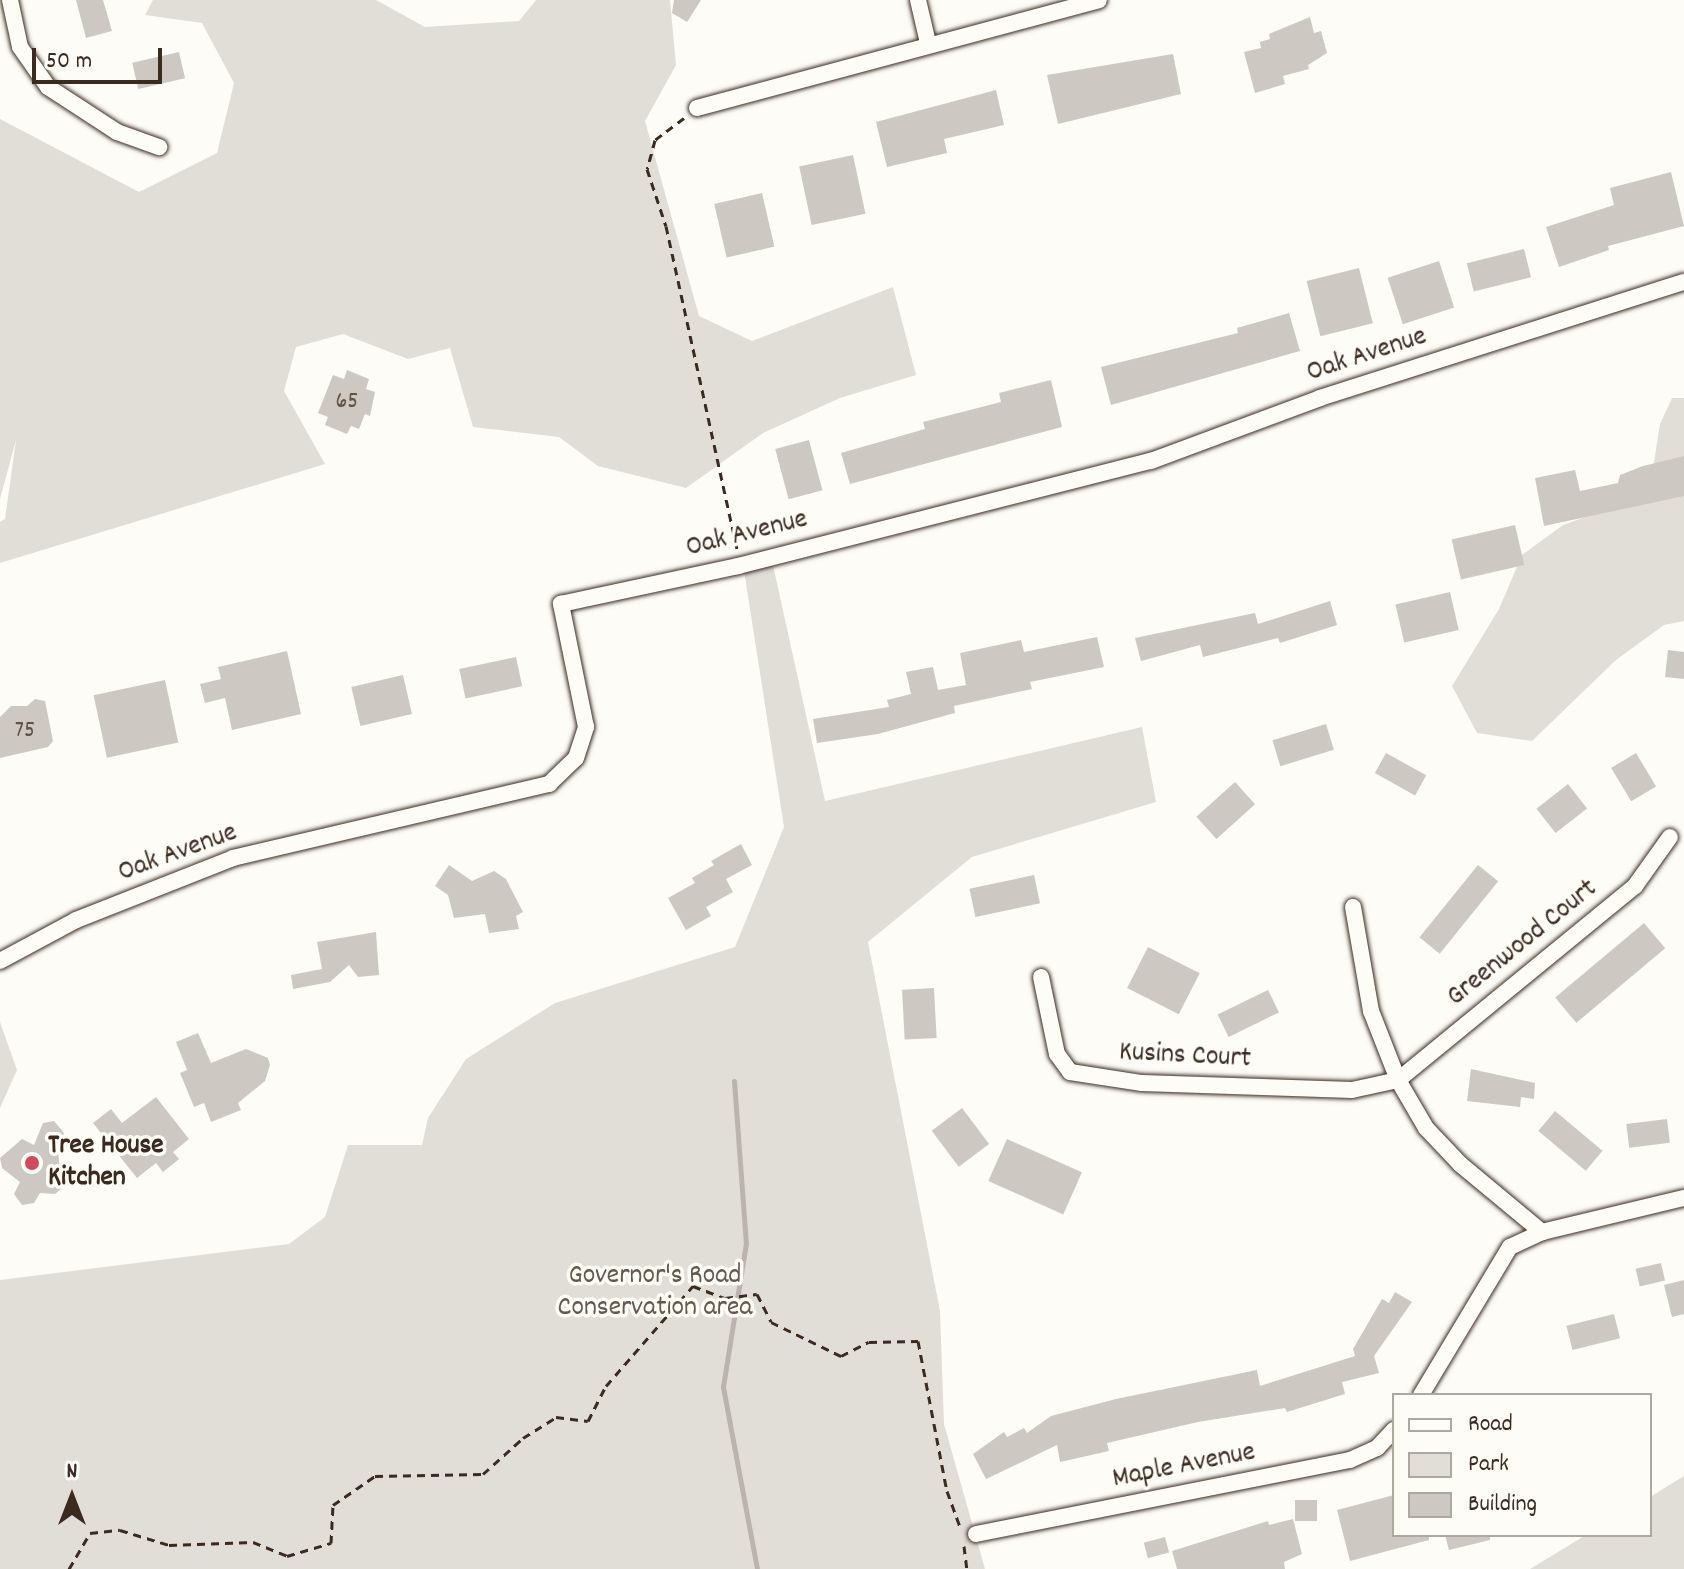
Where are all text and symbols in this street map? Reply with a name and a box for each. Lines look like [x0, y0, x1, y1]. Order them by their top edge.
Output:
scale bar [36, 32, 166, 82]
text: 50 m [46, 45, 92, 79]
street label: Oak Avenue [1303, 321, 1431, 391]
house number: 65 [336, 389, 358, 417]
street label: Oak Avenue [683, 504, 811, 566]
house number: 75 [15, 718, 35, 746]
street label: Oak Avenue [114, 817, 242, 891]
street label: Greenwood Court [1441, 873, 1605, 1015]
street label: Kusins Court [1118, 1037, 1252, 1077]
place label: Tree House Kitchen [48, 1130, 164, 1196]
marker: Tree House Kitchen [23, 1154, 41, 1172]
park label: Governor's Road Conservation area [558, 1260, 752, 1326]
legend [1392, 1393, 1652, 1537]
text: Road [1468, 1408, 1513, 1442]
street label: Maple Avenue [1110, 1437, 1258, 1497]
text: Park [1468, 1448, 1509, 1482]
north arrow [32, 1457, 112, 1537]
text: N [67, 1457, 77, 1488]
text: Building [1468, 1488, 1537, 1522]

